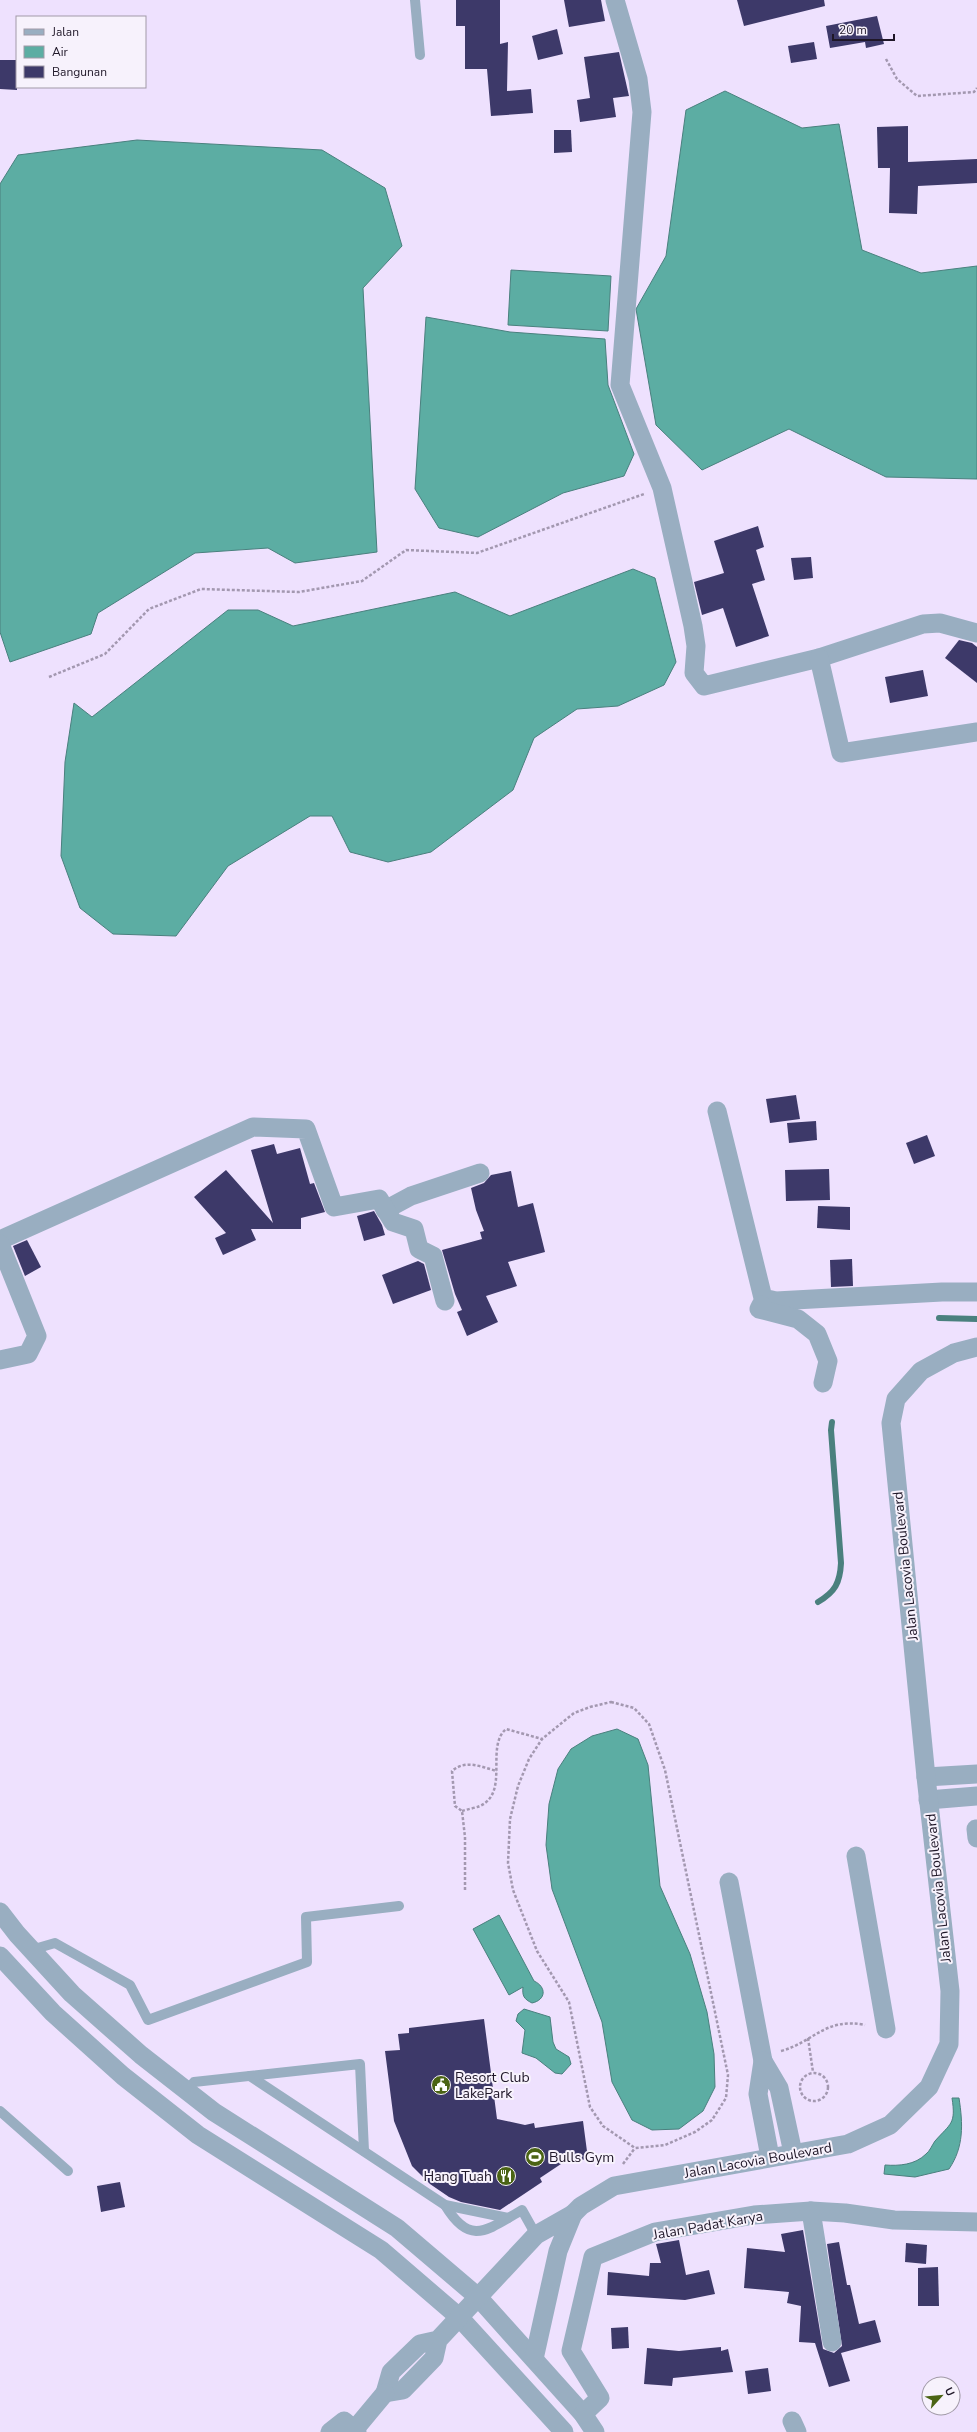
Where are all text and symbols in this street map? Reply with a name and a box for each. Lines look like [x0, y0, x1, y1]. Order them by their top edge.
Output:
legend [16, 16, 146, 88]
scale bar [833, 16, 894, 42]
text: 20 m [839, 22, 867, 38]
text: Jalan [51, 24, 79, 40]
text: Air [52, 44, 69, 60]
text: Bangunan [52, 64, 107, 80]
street label: Jalan Lacovia Boulevard [888, 1491, 923, 1642]
street label: Jalan Lacovia Boulevard [921, 1813, 956, 1964]
place label: Resort Club LakePark [455, 2068, 530, 2103]
public building icon: Resort Club LakePark [430, 2074, 452, 2096]
street label: Jalan Lacovia Boulevard [682, 2138, 833, 2183]
sports icon: Bulls Gym [524, 2146, 546, 2168]
place label: Bulls Gym [549, 2148, 614, 2167]
restaurant icon: Hang Tuah [495, 2165, 517, 2187]
place label: Hang Tuah [424, 2167, 492, 2186]
street label: Jalan Padat Karya [651, 2206, 764, 2245]
north arrow [921, 2376, 961, 2416]
text: U [941, 2385, 958, 2399]

